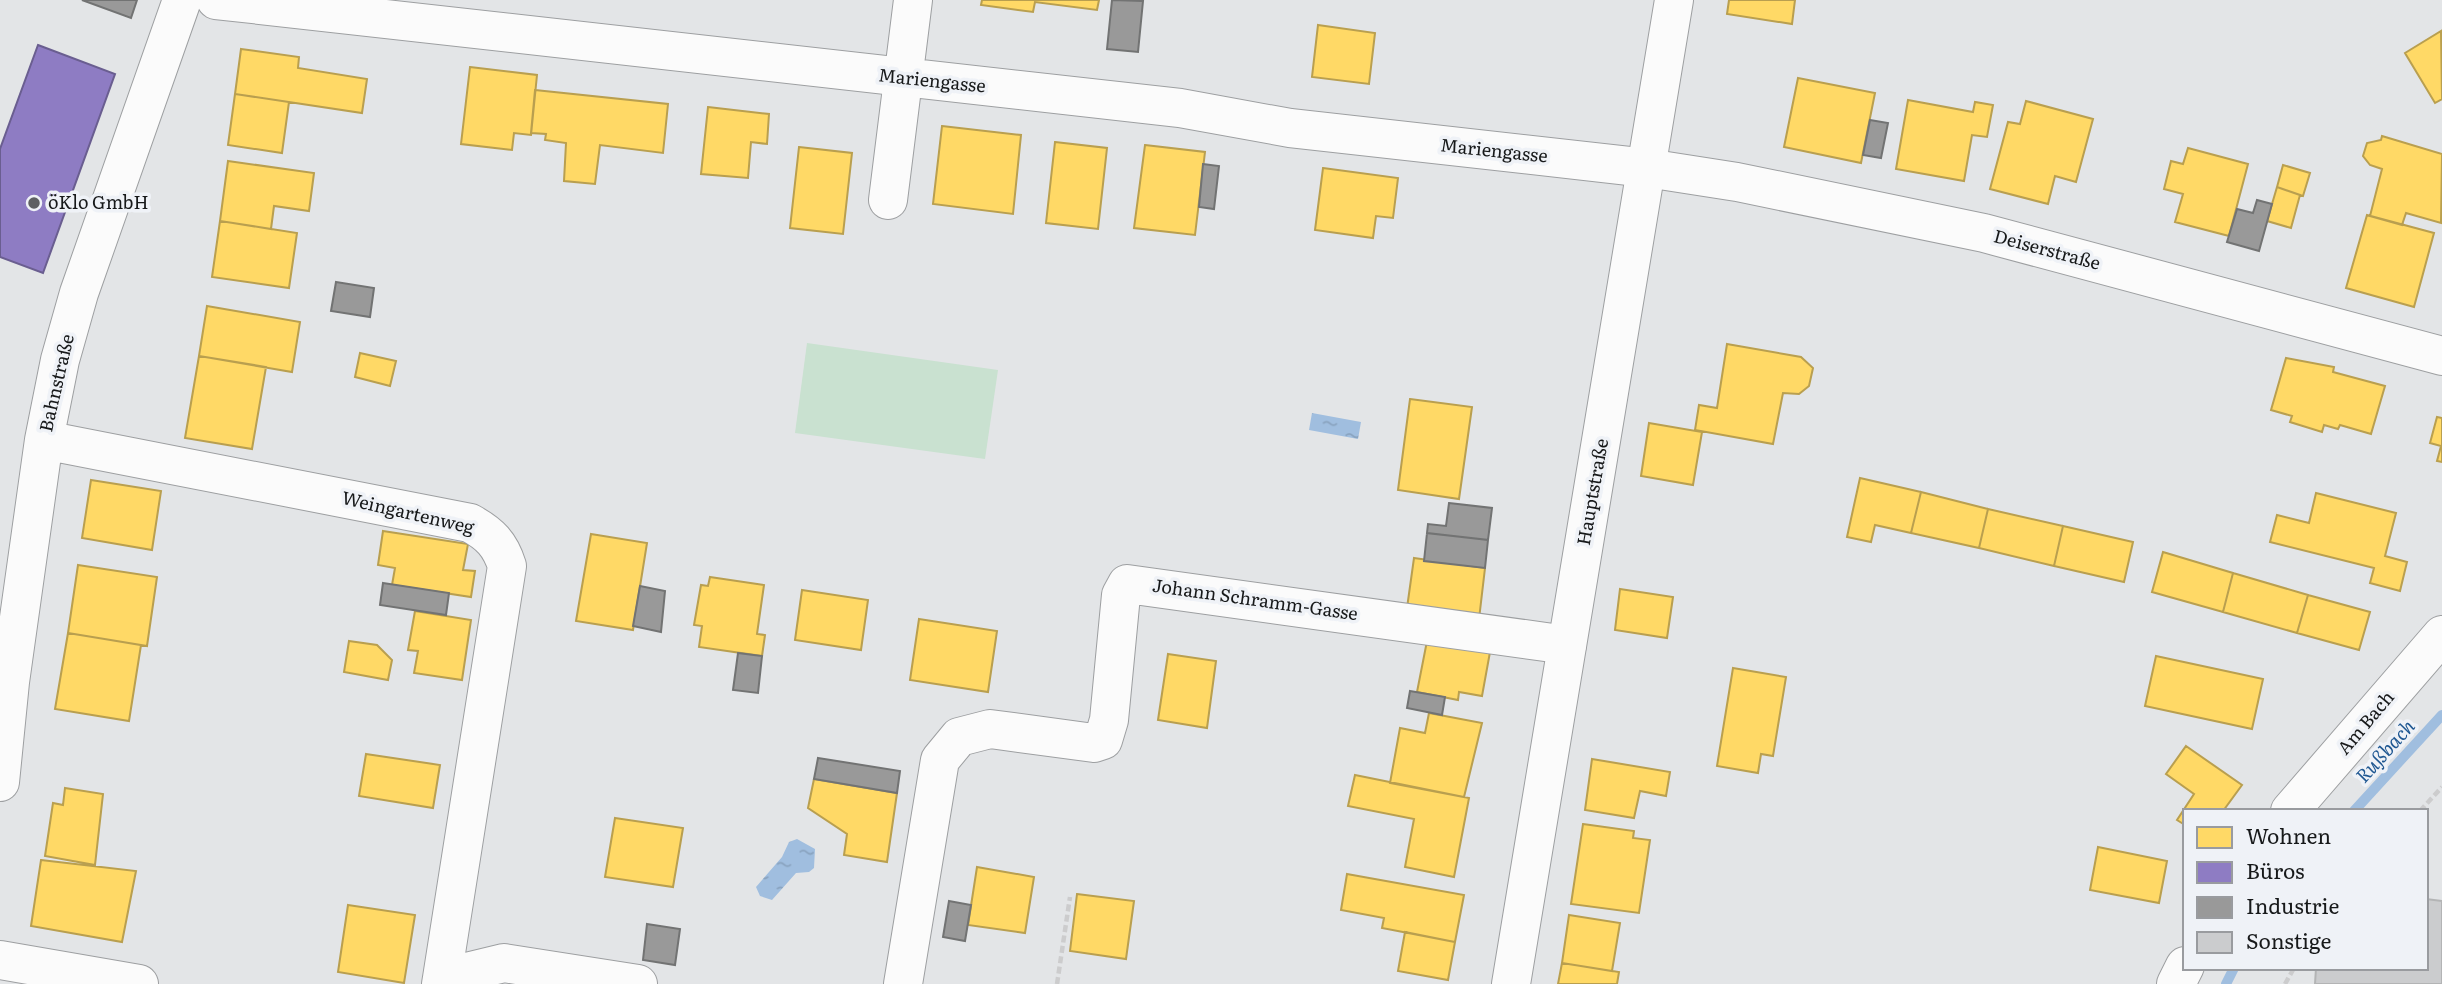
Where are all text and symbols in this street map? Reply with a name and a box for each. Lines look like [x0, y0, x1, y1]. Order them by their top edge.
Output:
street label: Mariengasse [877, 60, 987, 99]
street label: Mariengasse [1439, 130, 1549, 169]
place label: öKlo GmbH [48, 188, 149, 215]
marker: öKlo GmbH [26, 195, 42, 211]
street label: Deiserstraße [1991, 221, 2104, 276]
street label: Bahnstraße [31, 331, 80, 434]
street label: Hauptstraße [1569, 436, 1614, 547]
street label: Weingartenweg [339, 483, 478, 540]
street label: Johann Schramm-Gasse [1151, 571, 1360, 626]
street label: Am Bach [2330, 684, 2400, 760]
water label: Rußbach [2348, 712, 2420, 788]
legend [2183, 809, 2428, 970]
text: Wohnen [2246, 819, 2331, 850]
text: Büros [2246, 854, 2304, 885]
text: Industrie [2246, 889, 2339, 920]
text: Sonstige [2246, 924, 2331, 955]

